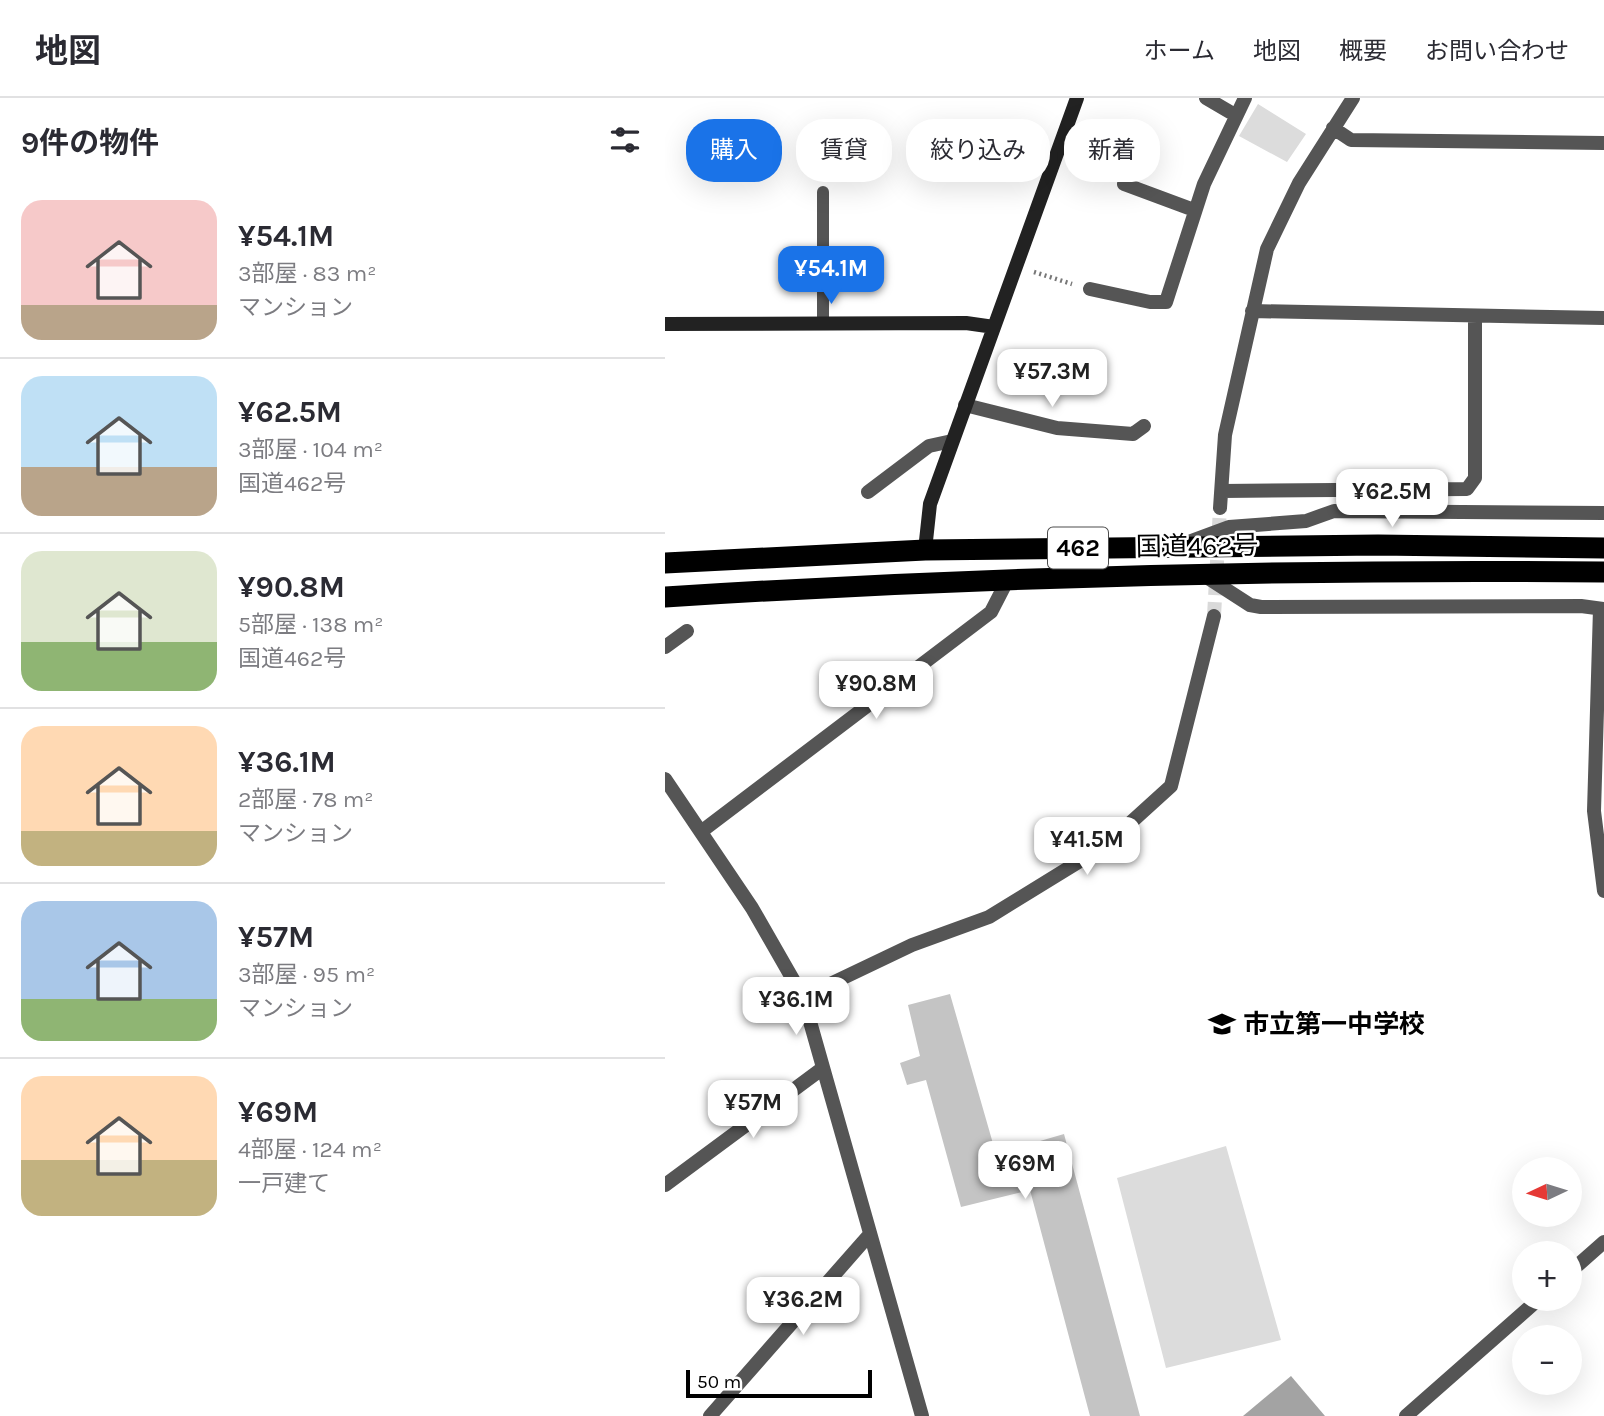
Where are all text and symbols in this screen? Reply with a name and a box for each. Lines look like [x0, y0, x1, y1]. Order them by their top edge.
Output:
text: 地図 [35, 32, 101, 70]
text: ホーム [1144, 37, 1215, 65]
text: 地図 [1253, 37, 1301, 65]
text: 概要 [1339, 37, 1387, 65]
text: お問い合わせ [1425, 37, 1569, 65]
chip: 購入 [686, 119, 782, 182]
chip: 賃貸 [796, 119, 892, 182]
chip: 絞り込み [906, 119, 1050, 182]
chip: 新着 [1064, 119, 1160, 182]
icon: filters [606, 121, 644, 159]
text: 9件の物件 [21, 125, 159, 161]
text: ¥54.1M [238, 218, 334, 254]
icon: home [77, 228, 161, 312]
pin: ¥54.1M [774, 246, 888, 306]
text: ¥54.1M [794, 255, 868, 282]
text: 3部屋 · 83 m² [238, 260, 377, 287]
text: マンション [238, 294, 353, 321]
pin: ¥57.3M [995, 350, 1109, 409]
text: ¥57.3M [1013, 358, 1091, 385]
text: ¥62.5M [238, 394, 342, 430]
icon: home [77, 404, 161, 488]
text: 3部屋 · 104 m² [238, 436, 383, 463]
text: 国道462号 [238, 470, 346, 497]
pin: ¥62.5M [1335, 470, 1449, 529]
text: ¥62.5M [1352, 478, 1432, 505]
road number: 462 [1048, 528, 1108, 569]
street label: 国道462号 [1135, 529, 1259, 563]
text: ¥90.8M [238, 569, 345, 605]
icon: home [77, 579, 161, 663]
text: 5部屋 · 138 m² [238, 611, 384, 638]
text: 国道462号 [238, 645, 346, 672]
pin: ¥90.8M [819, 662, 933, 721]
text: ¥90.8M [835, 670, 917, 697]
text: ¥36.1M [238, 744, 336, 780]
icon: home [77, 754, 161, 838]
text: 2部屋 · 78 m² [238, 786, 374, 813]
pin: ¥41.5M [1030, 818, 1144, 877]
text: マンション [238, 820, 353, 847]
text: ¥41.5M [1050, 826, 1124, 853]
text: ¥57M [238, 919, 314, 955]
icon: home [77, 929, 161, 1013]
text: 3部屋 · 95 m² [238, 961, 375, 988]
pin: ¥36.1M [739, 978, 853, 1037]
text: ¥36.1M [758, 986, 834, 1013]
text: マンション [238, 995, 353, 1022]
school or university icon: 市立第一中学校 [1207, 1009, 1237, 1039]
place label: 市立第一中学校 [1243, 1009, 1425, 1040]
pin: ¥57M [712, 1080, 794, 1140]
text: ¥57M [724, 1089, 782, 1116]
text: ¥69M [238, 1094, 318, 1130]
icon: home [77, 1104, 161, 1188]
text: 4部屋 · 124 m² [238, 1136, 382, 1163]
pin: ¥69M [984, 1142, 1066, 1201]
text: ¥69M [994, 1150, 1056, 1177]
north arrow [1512, 1157, 1582, 1227]
map controls [1512, 1157, 1582, 1395]
text: 一戸建て [238, 1170, 330, 1197]
button: + [1512, 1241, 1582, 1311]
pin: ¥36.2M [746, 1278, 860, 1337]
text: ¥36.2M [763, 1286, 843, 1313]
button: − [1512, 1325, 1582, 1395]
scale bar [686, 1367, 871, 1399]
text: 50 m [697, 1371, 741, 1393]

